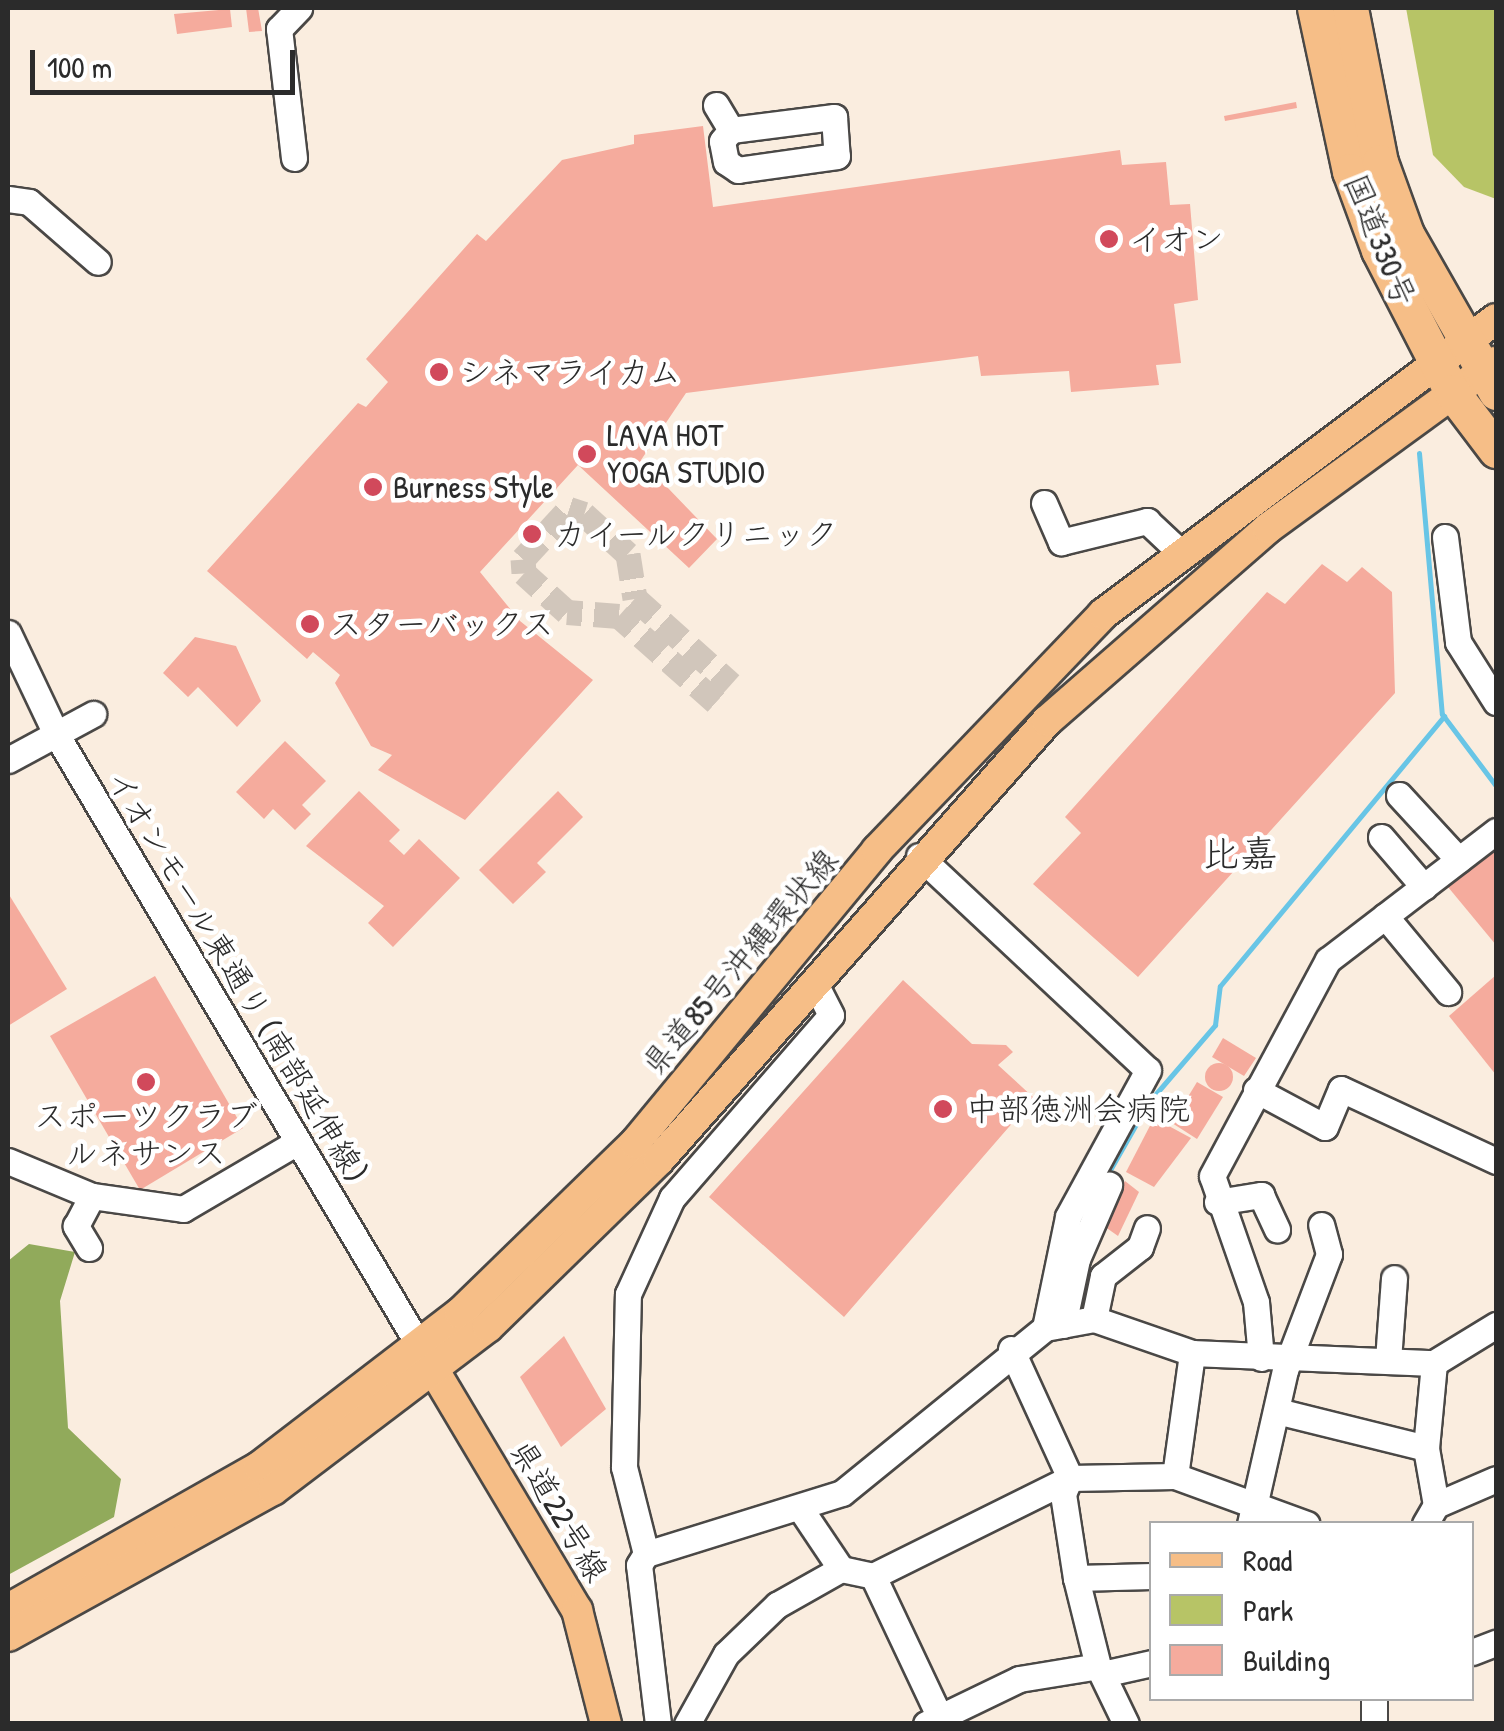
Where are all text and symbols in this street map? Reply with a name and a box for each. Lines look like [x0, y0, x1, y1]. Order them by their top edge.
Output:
scale bar [35, 30, 300, 92]
text: 100 m [47, 47, 112, 87]
street label: 国道330号 [1336, 168, 1424, 312]
place label: イオン [1129, 220, 1225, 258]
marker: イオン [1098, 228, 1120, 250]
place label: シネマライカム [459, 353, 683, 391]
marker: シネマライカム [428, 361, 450, 383]
place label: LAVA HOT YOGA STUDIO [607, 417, 765, 492]
marker: LAVA HOT YOGA STUDIO [576, 443, 598, 465]
place label: Burness Style [393, 468, 554, 506]
marker: Burness Style [362, 476, 384, 498]
place label: カイールクリニック [554, 515, 839, 553]
marker: カイールクリニック [519, 521, 545, 547]
place label: スターバックス [330, 605, 554, 643]
marker: スターバックス [299, 613, 321, 635]
street label: イオンモール東通り (南部延伸線) [98, 761, 376, 1191]
district label: 比嘉 [1202, 831, 1278, 877]
street label: 県道85号沖縄環状線 [634, 841, 846, 1083]
marker: スポーツクラブ ルネサンス [135, 1071, 157, 1093]
place label: 中部徳洲会病院 [966, 1090, 1190, 1128]
marker: 中部徳洲会病院 [930, 1096, 956, 1122]
place label: スポーツクラブ ルネサンス [34, 1098, 258, 1173]
street label: 県道22号線 [502, 1433, 616, 1589]
legend [1149, 1521, 1474, 1701]
text: Road [1243, 1540, 1292, 1580]
text: Park [1243, 1590, 1293, 1630]
text: Building [1243, 1640, 1330, 1680]

